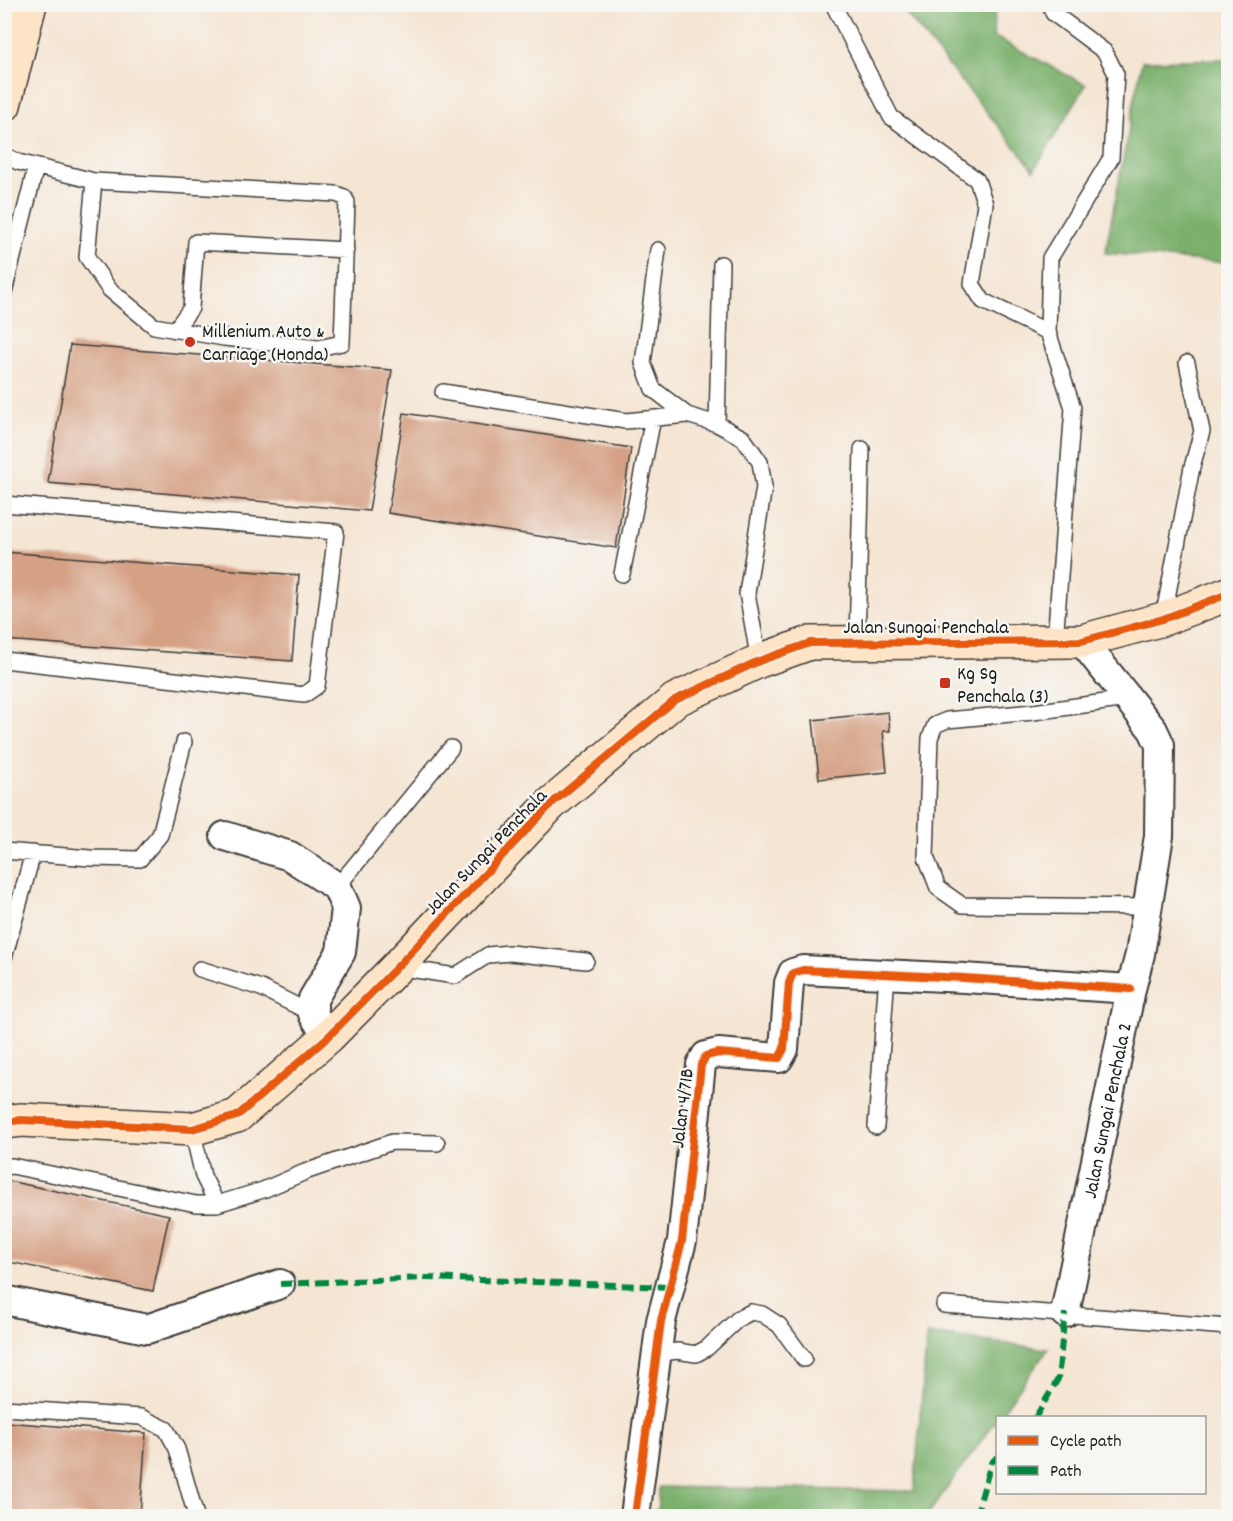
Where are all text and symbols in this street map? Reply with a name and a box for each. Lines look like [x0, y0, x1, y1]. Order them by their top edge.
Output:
place label: Millenium Auto & Carriage (Honda) [202, 319, 328, 370]
marker: Millenium Auto & Carriage (Honda) [183, 335, 197, 349]
street label: Jalan Sungai Penchala [843, 615, 1009, 643]
place label: Kg Sg Penchala (3) [957, 661, 1048, 712]
marker: Kg Sg Penchala (3) [938, 676, 952, 690]
street label: Jalan Sungai Penchala [420, 783, 555, 922]
street label: Jalan Sungai Penchala 2 [1078, 1020, 1141, 1201]
street label: Jalan 4/71B [665, 1067, 703, 1150]
legend [996, 1416, 1206, 1494]
text: Cycle path [1050, 1430, 1121, 1455]
text: Path [1050, 1460, 1082, 1485]

